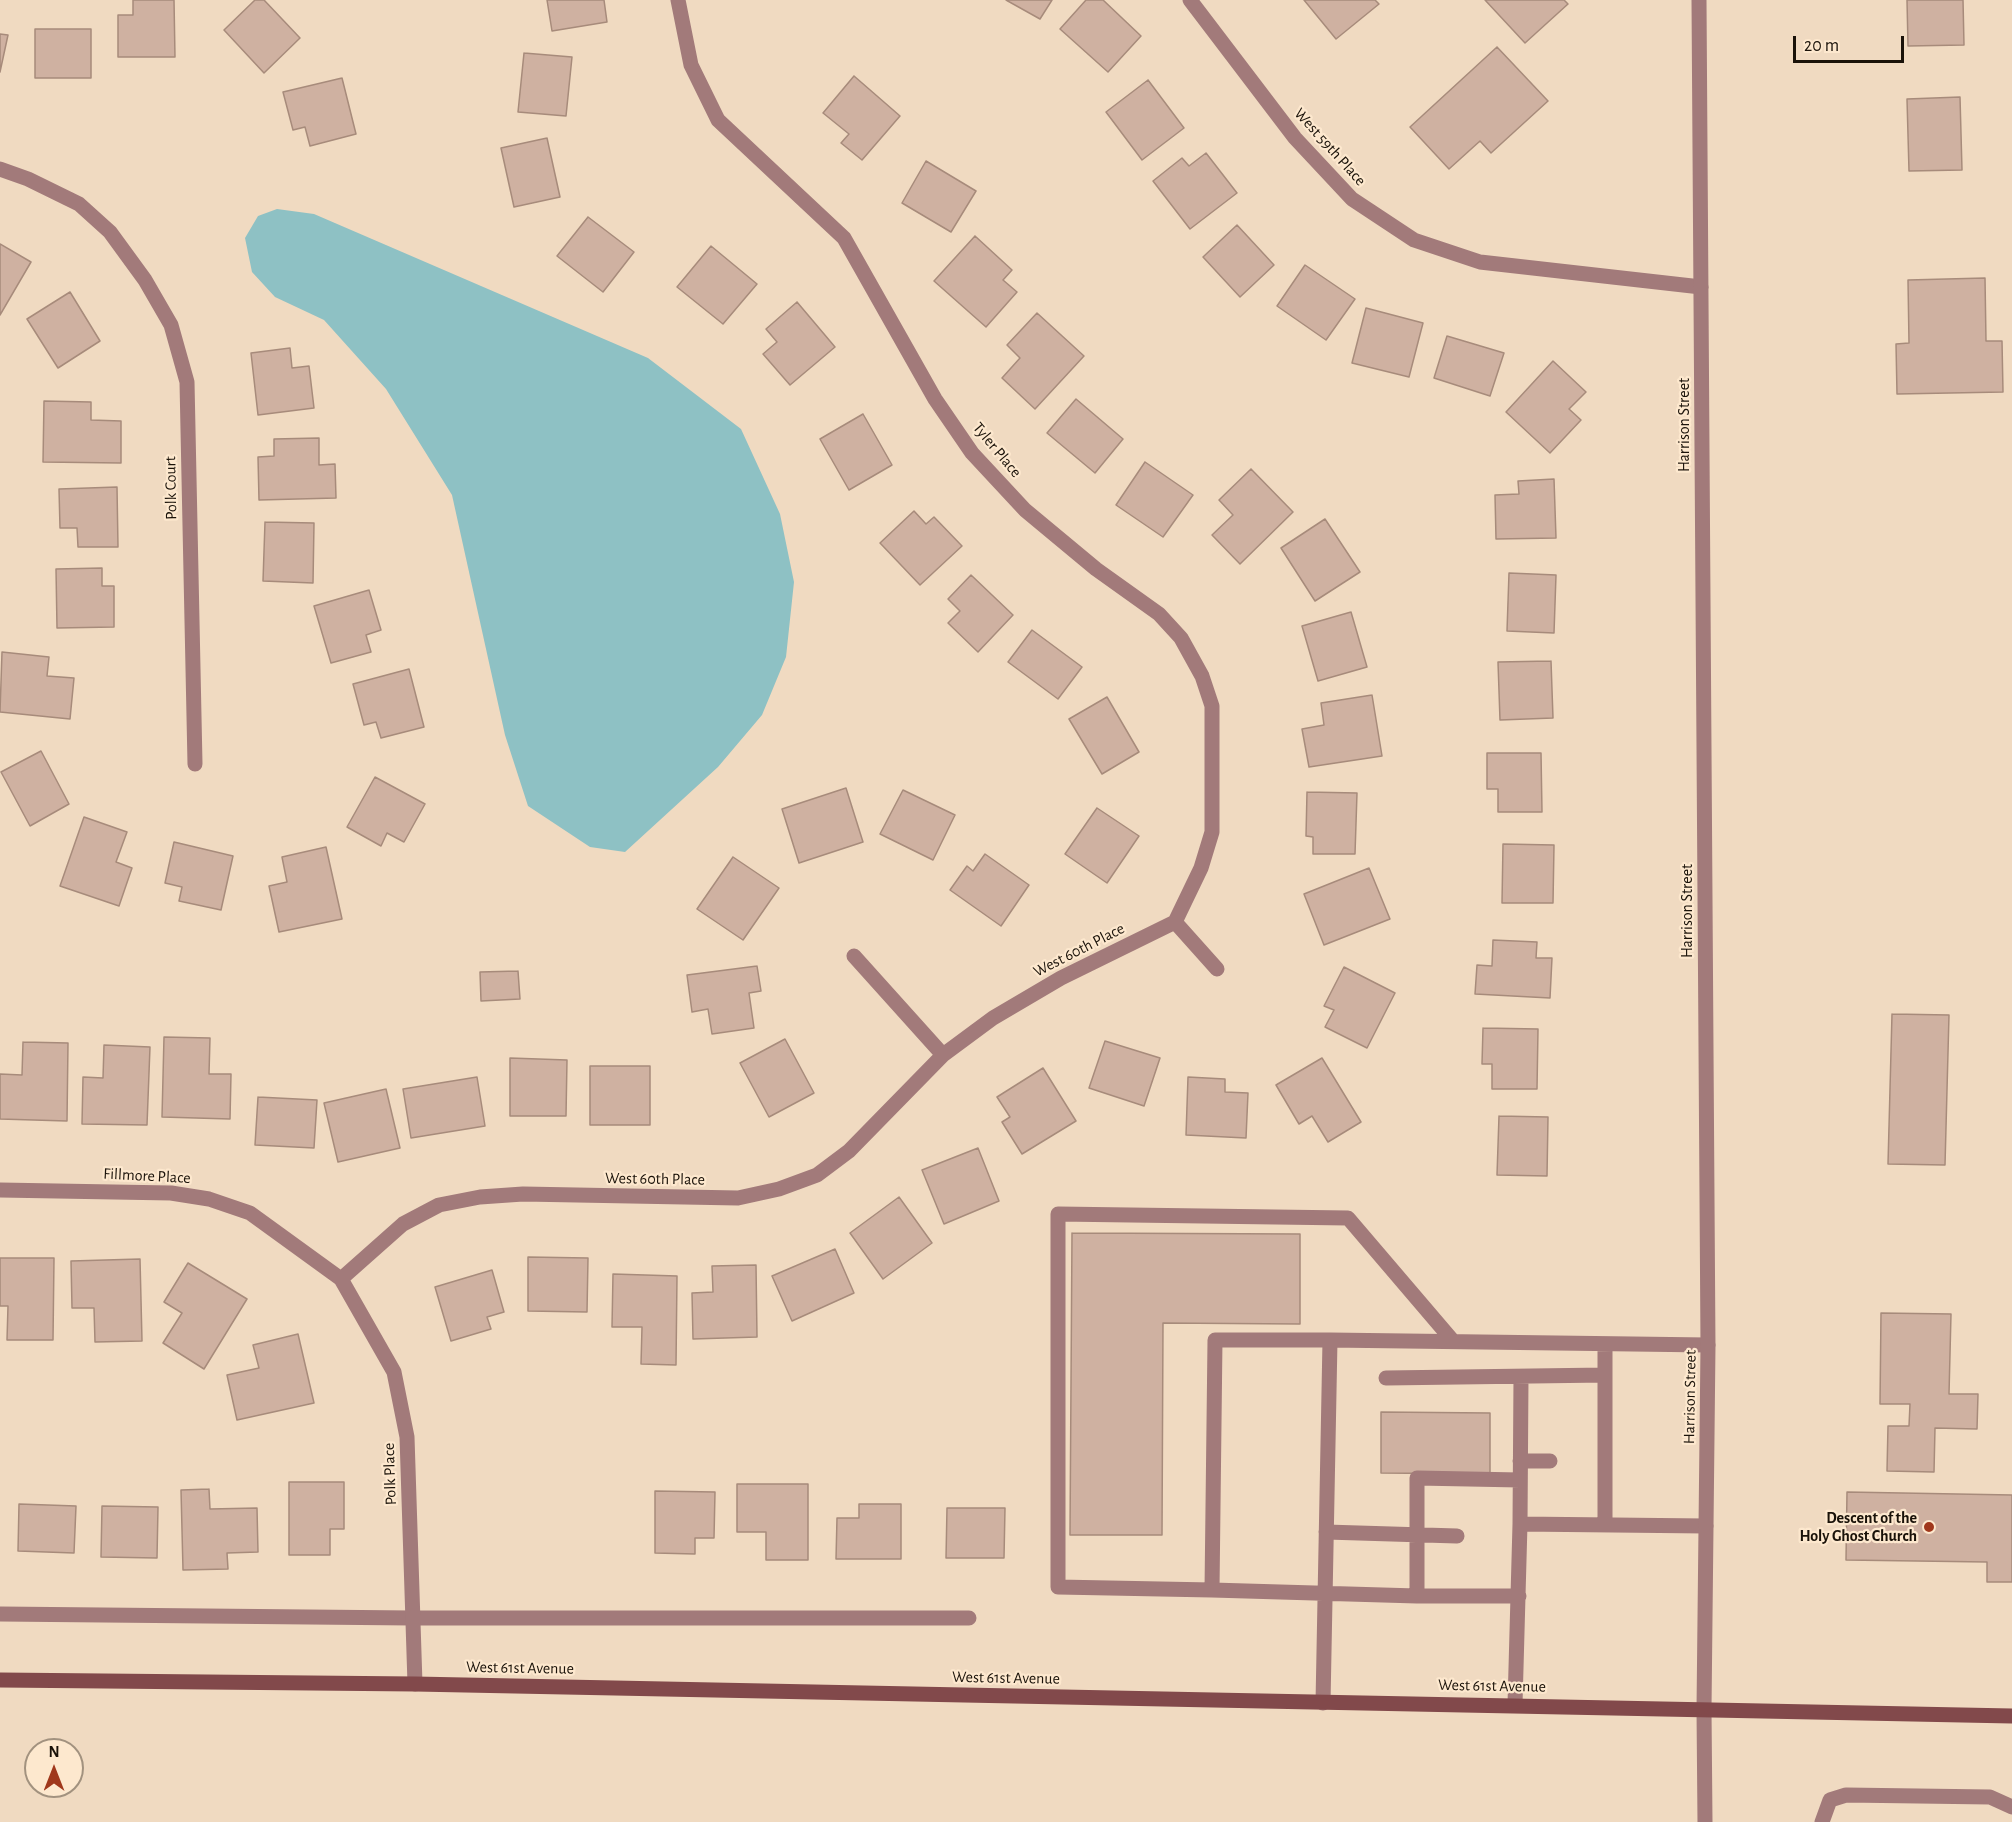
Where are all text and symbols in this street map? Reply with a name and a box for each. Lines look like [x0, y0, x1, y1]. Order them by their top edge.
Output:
scale bar [1796, 24, 1907, 62]
text: 20 m [1804, 37, 1839, 55]
street label: West 59th Place [1290, 104, 1370, 190]
street label: Harrison Street [1674, 378, 1694, 472]
street label: Tyler Place [968, 419, 1026, 481]
street label: Polk Court [161, 456, 181, 520]
street label: Harrison Street [1677, 864, 1697, 958]
street label: West 60th Place [1030, 919, 1128, 981]
street label: Fillmore Place [103, 1164, 191, 1188]
street label: West 60th Place [605, 1169, 705, 1189]
street label: Harrison Street [1680, 1350, 1700, 1444]
street label: Polk Place [379, 1442, 401, 1506]
place label: Descent of the Holy Ghost Church [1799, 1508, 1917, 1546]
marker: Descent of the Holy Ghost Church [1922, 1520, 1936, 1534]
street label: West 61st Avenue [466, 1657, 574, 1679]
street label: West 61st Avenue [952, 1667, 1060, 1689]
street label: West 61st Avenue [1438, 1675, 1546, 1697]
north arrow [24, 1738, 84, 1798]
text: N [48, 1744, 60, 1760]

